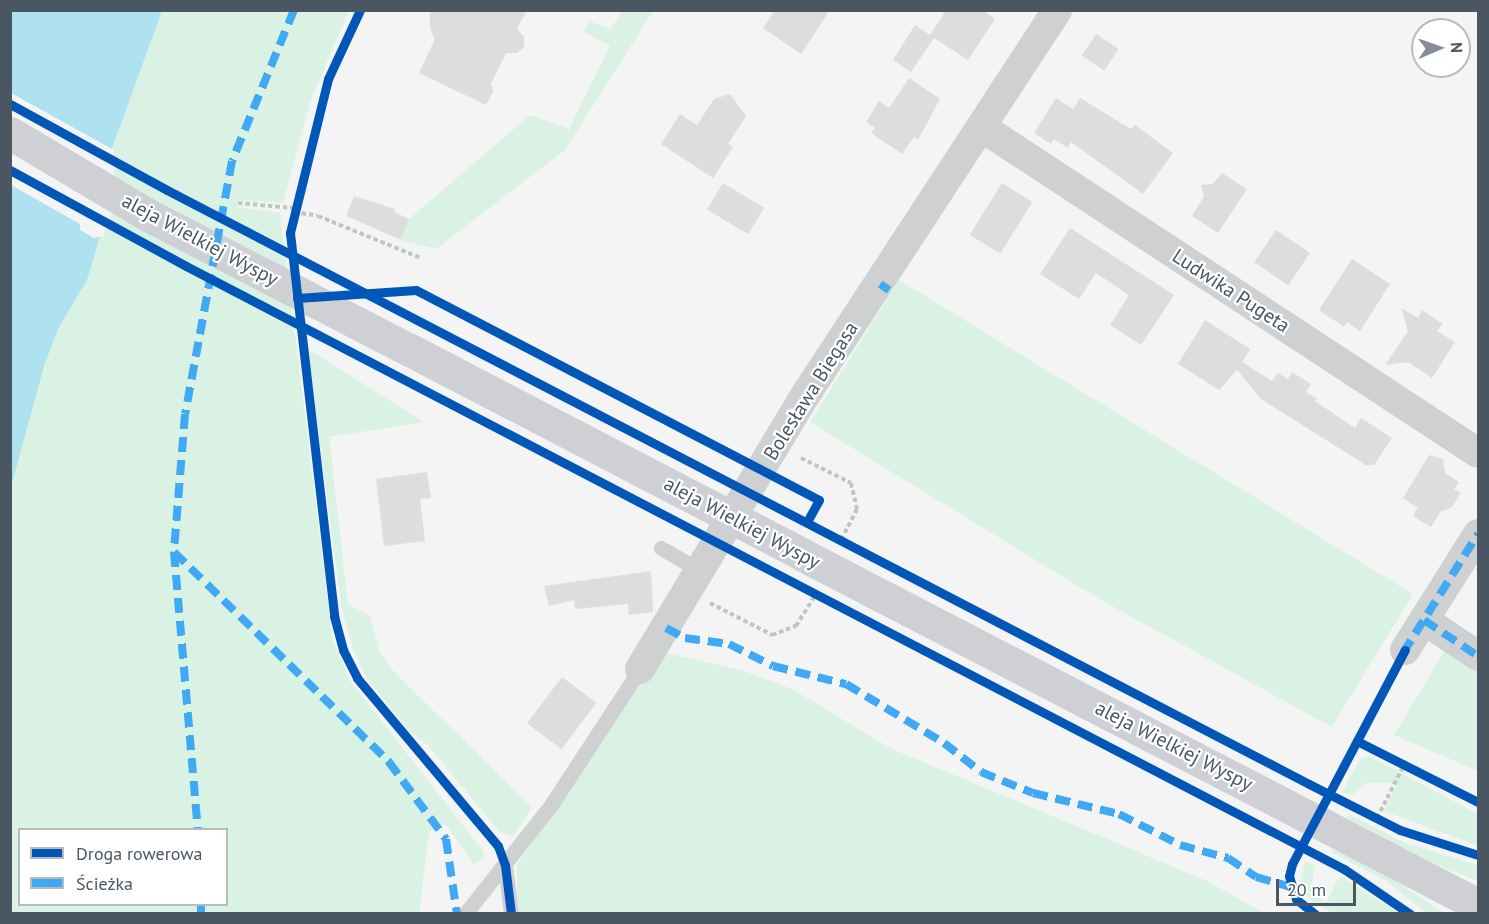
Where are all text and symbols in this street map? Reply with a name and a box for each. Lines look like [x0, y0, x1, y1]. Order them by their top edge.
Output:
north arrow [1411, 18, 1471, 78]
text: N [1447, 42, 1467, 53]
street label: aleja Wielkiej Wyspy [118, 189, 282, 291]
street label: Ludwika Pugeta [1168, 244, 1294, 338]
street label: Bolesława Biegasa [759, 317, 863, 465]
street label: aleja Wielkiej Wyspy [660, 472, 824, 574]
street label: aleja Wielkiej Wyspy [1091, 696, 1257, 796]
legend [18, 828, 228, 906]
text: Droga rowerowa [76, 842, 202, 865]
scale bar [1279, 867, 1358, 905]
text: Ścieżka [76, 872, 133, 895]
text: 20 m [1287, 878, 1326, 901]

